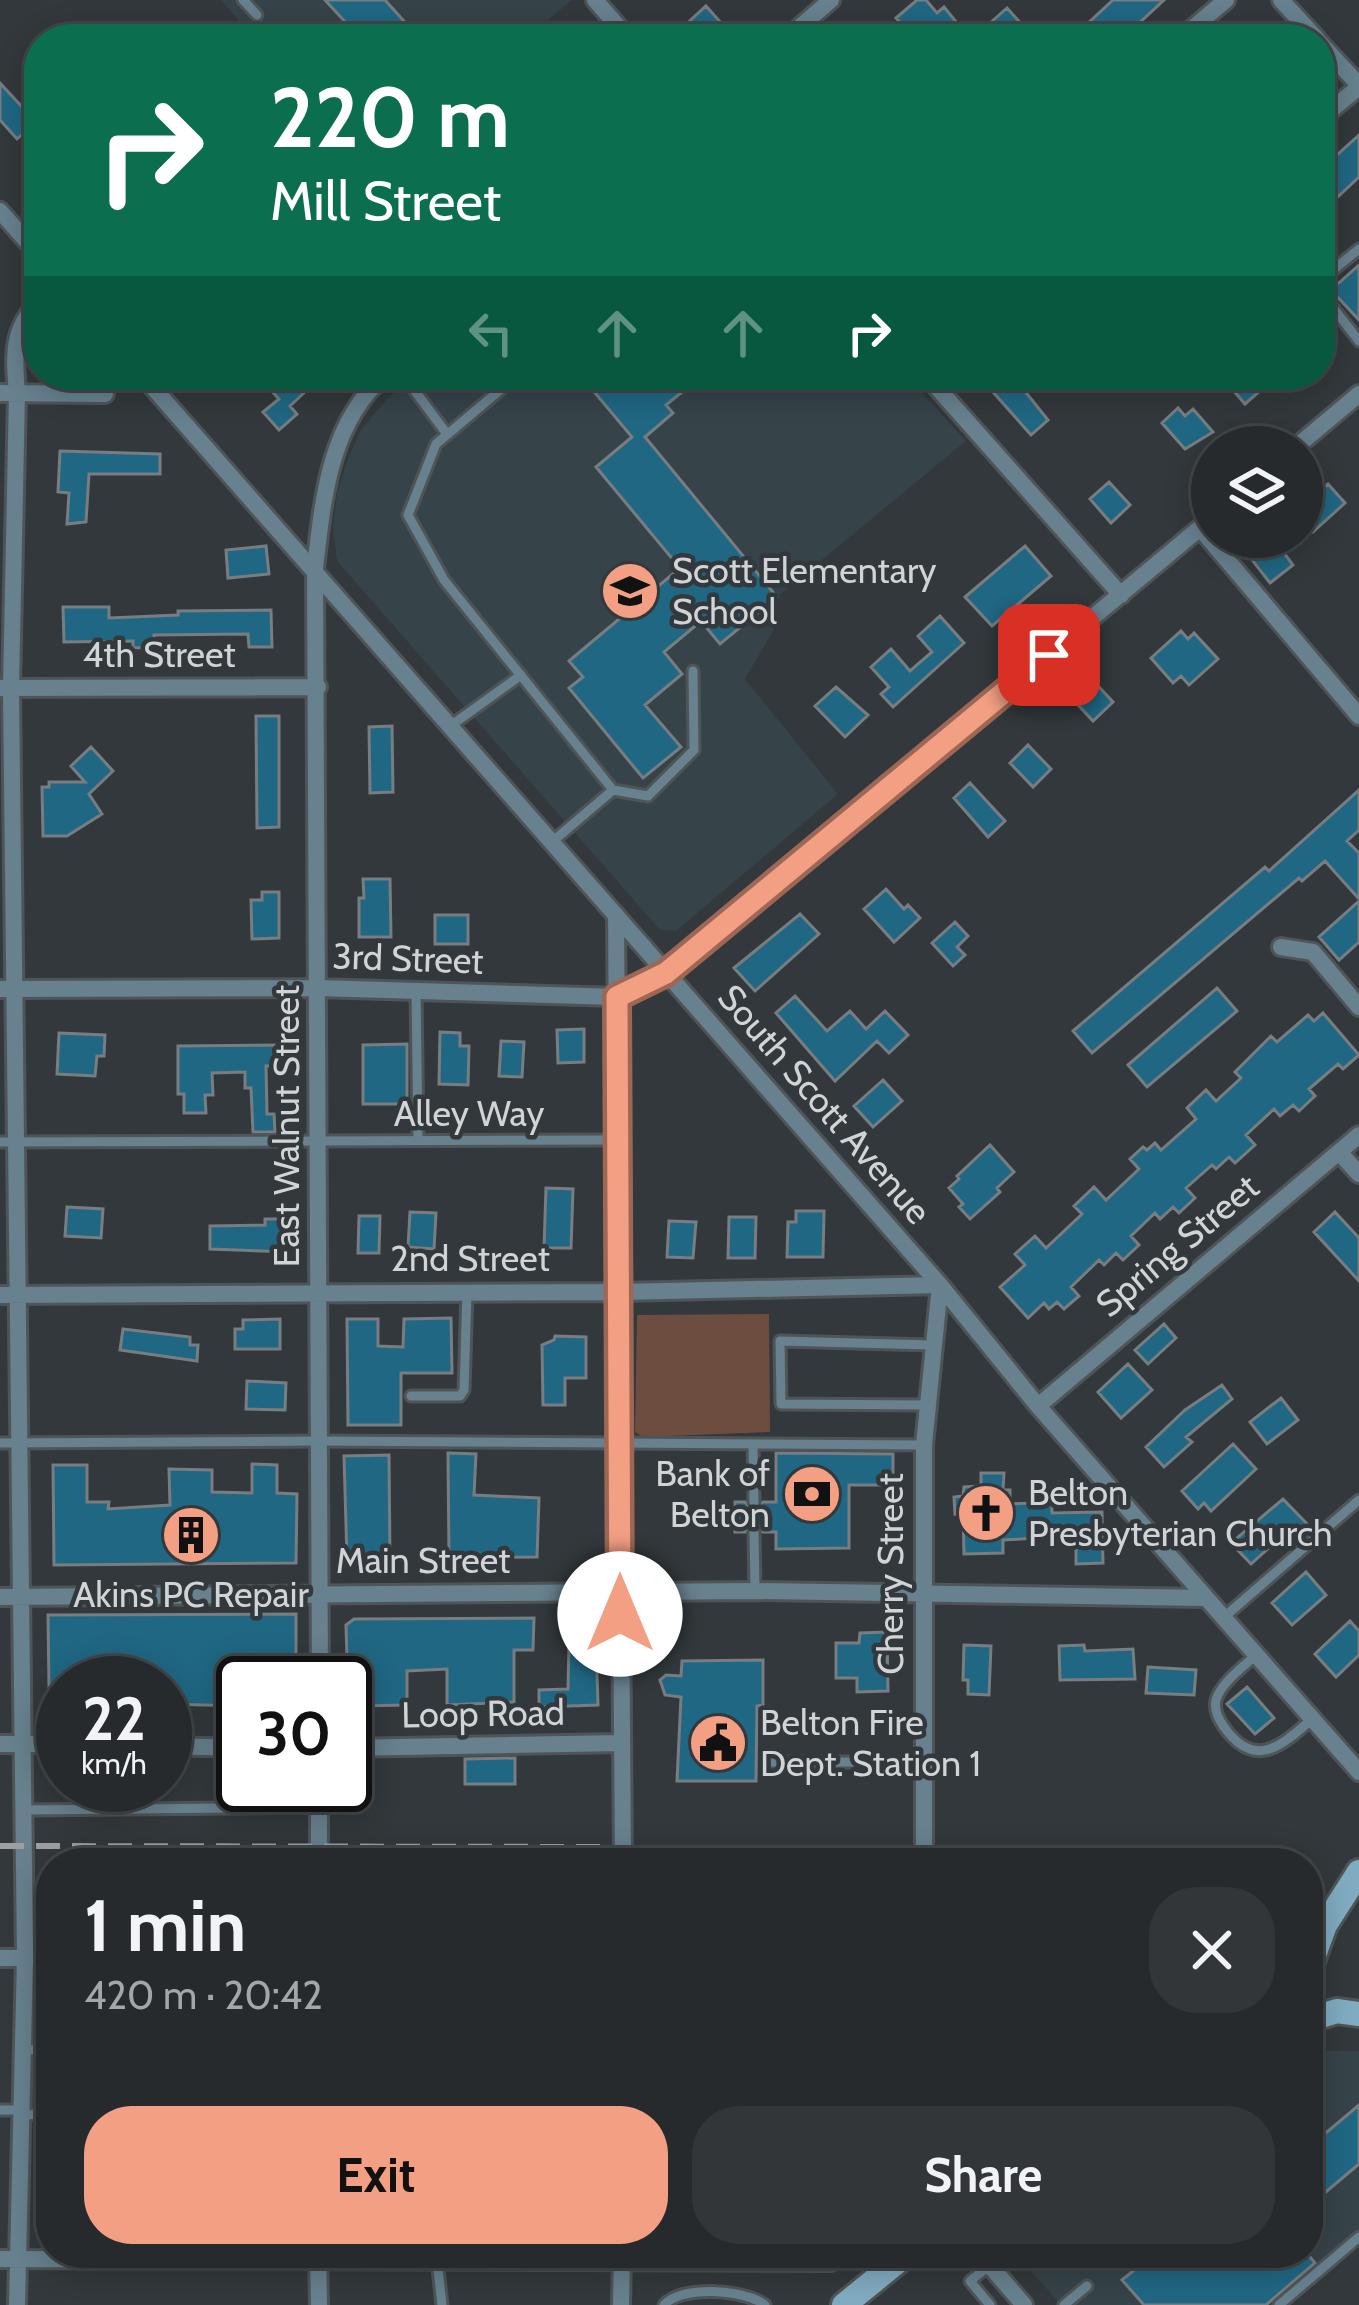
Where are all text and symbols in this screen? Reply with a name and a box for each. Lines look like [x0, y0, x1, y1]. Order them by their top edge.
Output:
text: 220 m [270, 66, 510, 168]
icon: right [72, 72, 228, 228]
text: Mill Street [270, 168, 501, 234]
icon: left [458, 300, 524, 366]
icon: ahead [584, 300, 650, 366]
icon: ahead [710, 300, 776, 366]
icon: right [836, 300, 902, 366]
map controls [1191, 426, 1323, 558]
button: layers [1191, 426, 1323, 558]
place label: Scott Elementary School [672, 548, 937, 633]
school or university icon: Scott Elementary School [599, 560, 661, 622]
pin [998, 604, 1100, 706]
icon: arrive [1016, 622, 1082, 688]
street label: 4th Street [82, 632, 236, 676]
street label: 3rd Street [332, 933, 484, 983]
street label: South Scott Avenue [709, 975, 941, 1233]
street label: East Walnut Street [264, 985, 308, 1267]
street label: Alley Way [394, 1091, 544, 1135]
street label: Spring Street [1087, 1164, 1267, 1326]
street label: 2nd Street [390, 1236, 550, 1280]
place label: Bank of Belton [655, 1451, 770, 1536]
bank icon: Bank of Belton [781, 1463, 843, 1525]
place label: Belton Presbyterian Church [1028, 1470, 1333, 1555]
street label: Cherry Street [868, 1473, 912, 1675]
church icon: Belton Presbyterian Church [955, 1482, 1017, 1544]
building icon: Akins PC Repair [160, 1504, 222, 1566]
street label: Main Street [336, 1538, 510, 1582]
position arrow [557, 1551, 683, 1677]
place label: Akins PC Repair [73, 1572, 309, 1616]
speed limit sign: 30 [216, 1656, 372, 1812]
text: 22 [82, 1682, 146, 1755]
street label: Loop Road [401, 1690, 565, 1736]
place label: Belton Fire Dept. Station 1 [760, 1700, 981, 1785]
public building icon: Belton Fire Dept. Station 1 [687, 1712, 749, 1774]
text: km/h [81, 1745, 147, 1782]
text: 1 min [84, 1882, 246, 1969]
button: close [1149, 1887, 1275, 2013]
text: 420 m · 20:42 [84, 1971, 323, 2019]
button: Exit [84, 2106, 668, 2244]
button: Share [692, 2106, 1275, 2244]

